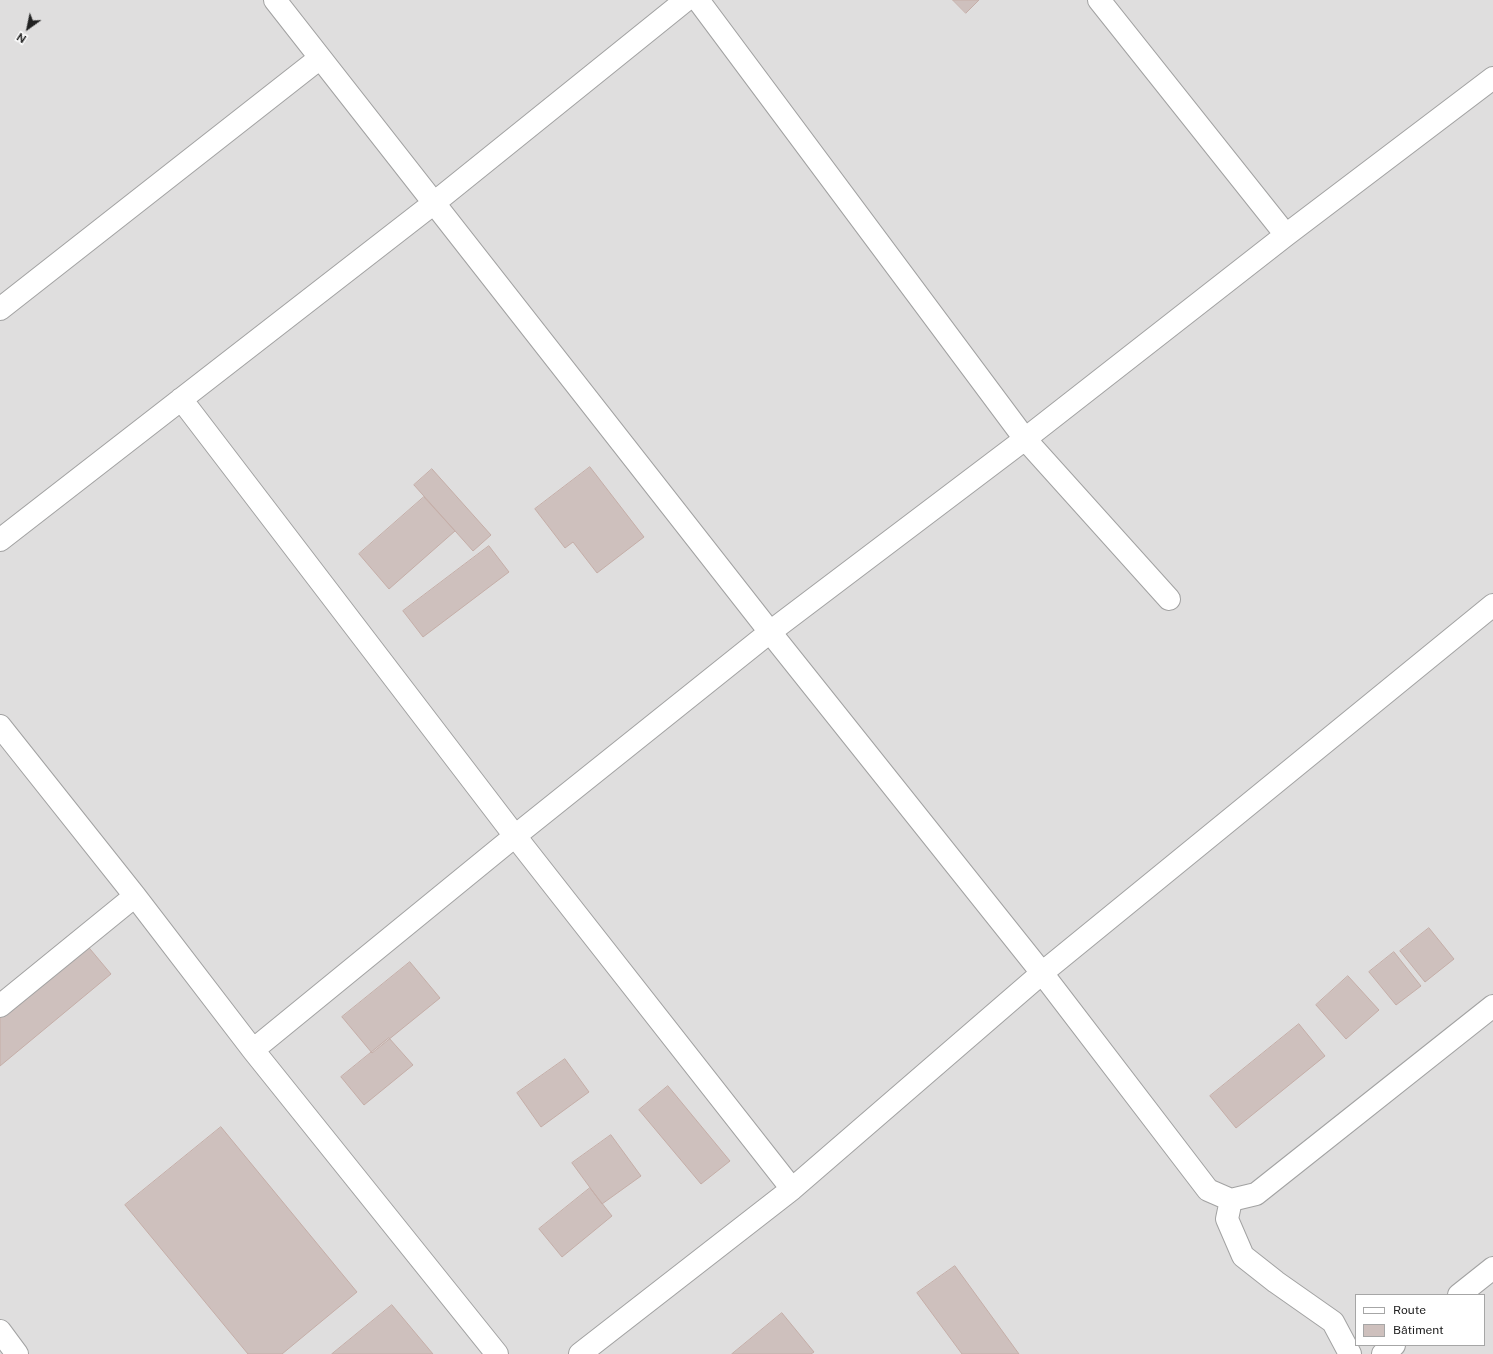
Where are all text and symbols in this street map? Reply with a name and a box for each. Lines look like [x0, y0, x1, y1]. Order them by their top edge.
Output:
north arrow [8, 8, 48, 48]
text: N [15, 31, 28, 45]
legend [1355, 1294, 1485, 1346]
text: Route [1393, 1303, 1426, 1317]
text: Bâtiment [1393, 1323, 1444, 1337]

